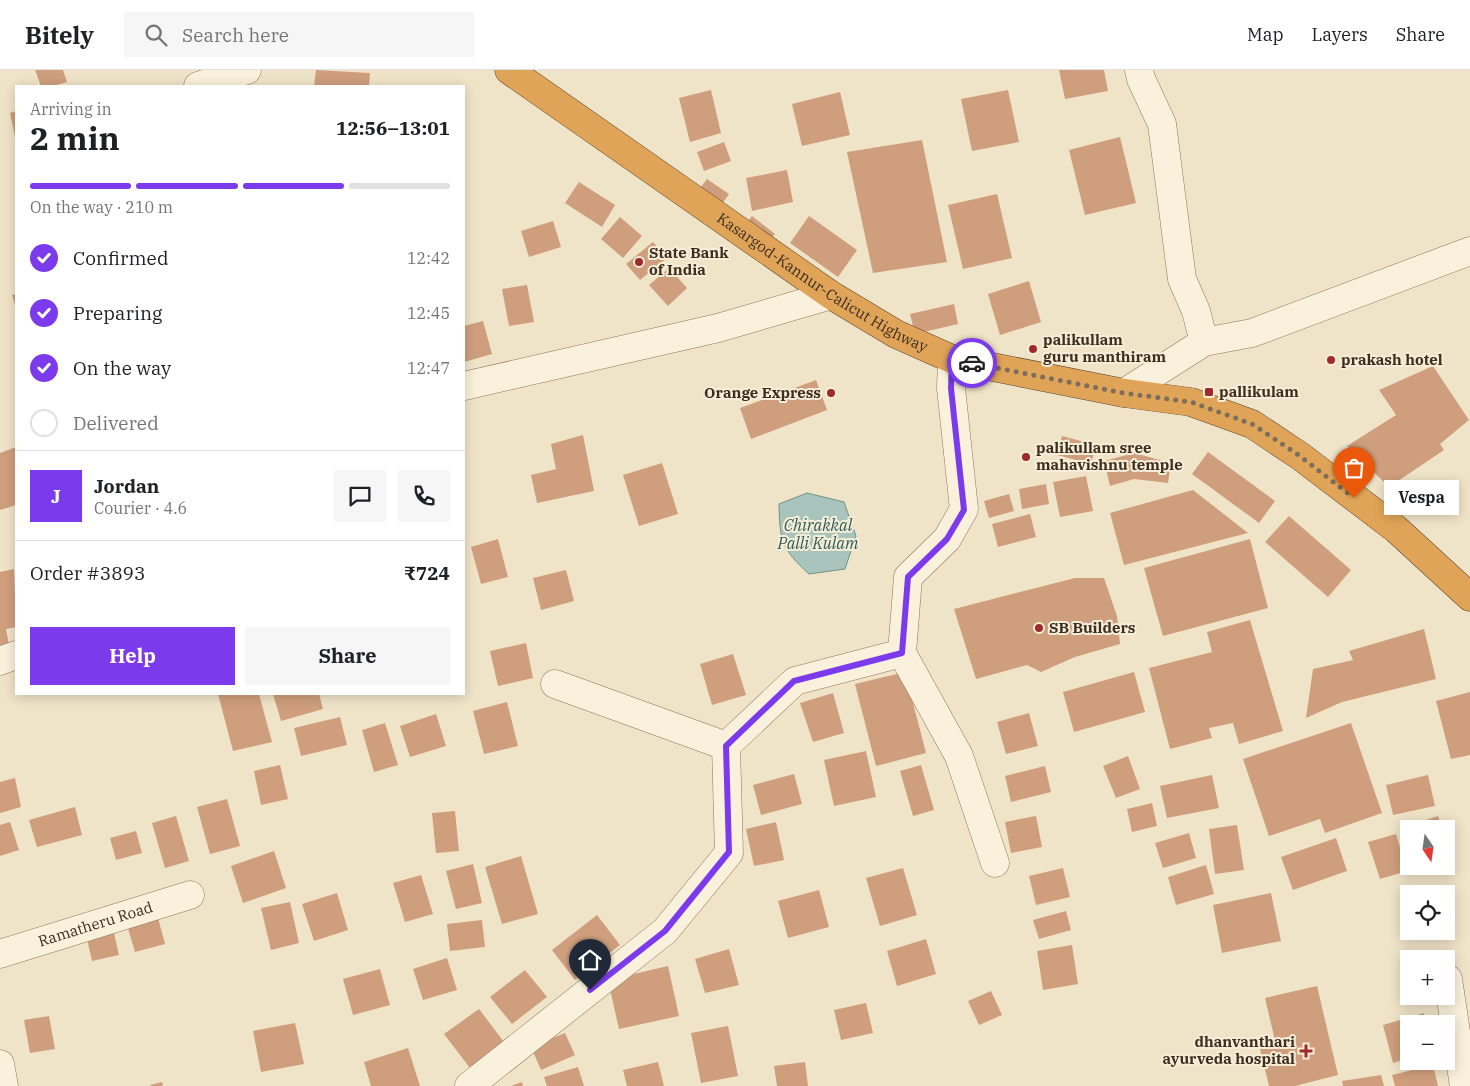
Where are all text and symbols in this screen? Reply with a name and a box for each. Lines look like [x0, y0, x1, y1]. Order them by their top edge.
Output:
search box [124, 12, 474, 57]
text: Bitely [25, 19, 94, 51]
icon: search [142, 21, 170, 49]
text: Search here [182, 23, 289, 47]
text: Map [1247, 23, 1284, 46]
text: Layers [1312, 23, 1368, 46]
text: Share [1396, 23, 1445, 46]
text: Arriving in [30, 99, 112, 119]
text: 12:56–13:01 [336, 116, 450, 140]
text: 2 min [30, 117, 120, 159]
text: On the way · 210 m [30, 197, 173, 217]
street label: Kasargod-Kannur-Calicut Highway [713, 208, 931, 356]
place label: State Bank of India [649, 243, 729, 279]
icon: check [30, 244, 58, 272]
text: Confirmed [73, 246, 168, 270]
text: 12:42 [407, 248, 450, 268]
marker: State Bank of India [633, 256, 645, 268]
icon: check [30, 299, 58, 327]
text: Preparing [73, 301, 162, 325]
text: 12:45 [407, 303, 450, 323]
place label: palikullam guru manthiram [1043, 330, 1167, 366]
courier [947, 338, 997, 388]
marker: palikullam guru manthiram [1027, 343, 1039, 355]
icon: car [958, 349, 986, 377]
place label: prakash hotel [1341, 350, 1443, 369]
icon: check [30, 354, 58, 382]
marker: prakash hotel [1325, 354, 1337, 366]
text: On the way [73, 356, 171, 380]
text: 12:47 [407, 358, 450, 378]
place label: pallikulam [1219, 382, 1299, 401]
place label: Orange Express [704, 383, 821, 402]
marker: pallikulam [1203, 386, 1215, 398]
marker: Orange Express [825, 387, 837, 399]
text: Delivered [73, 411, 159, 435]
place label: palikullam sree mahavishnu temple [1036, 438, 1183, 474]
pin [1333, 447, 1375, 498]
marker: palikullam sree mahavishnu temple [1020, 451, 1032, 463]
icon: bag [1340, 454, 1368, 482]
button: chat [334, 470, 386, 522]
button: phone [398, 470, 450, 522]
text: Jordan [94, 474, 159, 498]
callout: Vespa [1384, 480, 1459, 516]
text: J [51, 484, 61, 508]
text: Vespa [1398, 487, 1445, 507]
text: Courier · 4.6 [94, 498, 187, 518]
water label: Chirakkal Palli Kulam [777, 515, 859, 553]
text: Order #3893 [30, 561, 145, 585]
text: ₹724 [404, 561, 450, 585]
place label: SB Builders [1049, 618, 1136, 637]
marker: SB Builders [1033, 622, 1045, 634]
button: Help [30, 627, 235, 685]
button: Share [245, 627, 450, 685]
north arrow [1400, 820, 1455, 875]
map controls [1400, 820, 1455, 1070]
button: locate [1400, 885, 1455, 940]
street label: Ramatheru Road [36, 897, 155, 951]
pin [569, 939, 611, 990]
icon: home [576, 946, 604, 974]
button: + [1400, 950, 1455, 1005]
button: − [1400, 1015, 1455, 1070]
place label: dhanvanthari ayurveda hospital [1162, 1032, 1295, 1068]
marker: dhanvanthari ayurveda hospital [1299, 1044, 1313, 1058]

